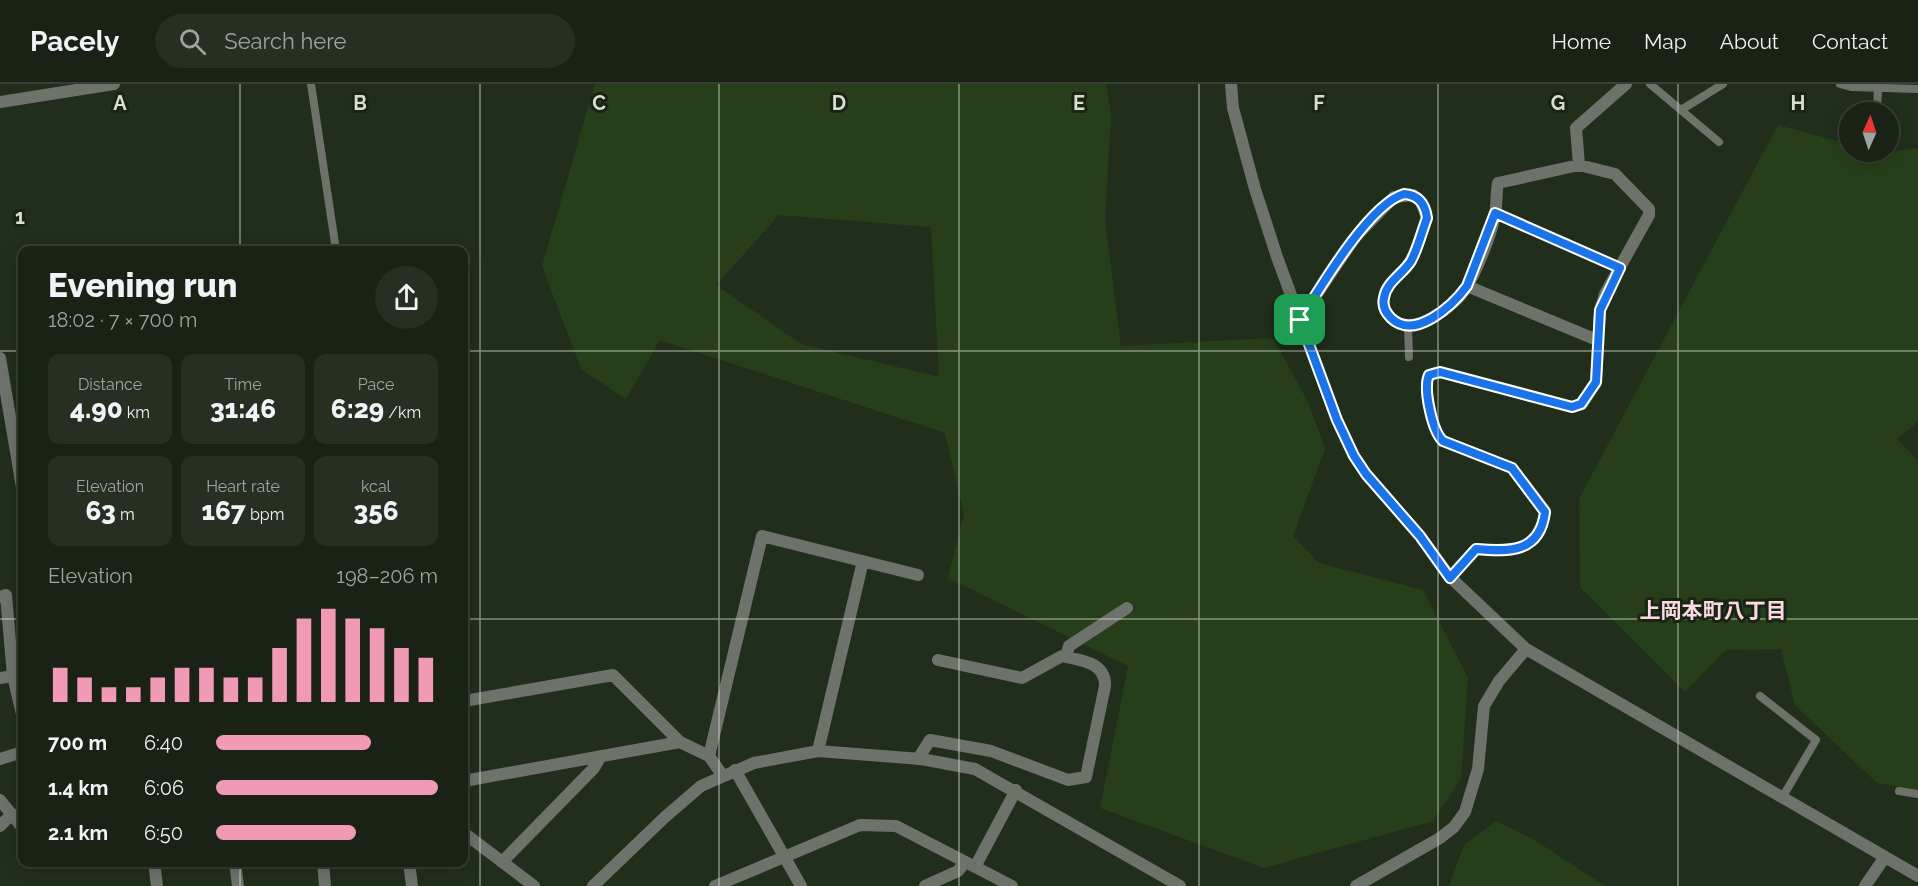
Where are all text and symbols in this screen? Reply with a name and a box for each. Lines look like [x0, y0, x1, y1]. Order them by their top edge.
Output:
search box [155, 14, 575, 68]
text: Pacely [30, 25, 119, 58]
icon: search [176, 25, 209, 58]
text: Search here [224, 28, 346, 54]
text: Home [1552, 29, 1611, 54]
text: Map [1644, 29, 1687, 54]
text: About [1720, 29, 1779, 54]
text: Contact [1812, 29, 1888, 54]
text: A [113, 91, 127, 115]
text: B [353, 91, 367, 115]
text: C [592, 91, 606, 115]
text: D [832, 91, 846, 115]
text: E [1073, 91, 1085, 115]
text: F [1313, 91, 1325, 115]
text: G [1551, 91, 1565, 115]
text: H [1791, 91, 1805, 115]
north arrow [1839, 102, 1899, 162]
map controls [1839, 102, 1899, 162]
text: 1 [15, 205, 25, 229]
text: Evening run [48, 266, 238, 305]
button: share [375, 266, 438, 329]
pin [1274, 294, 1325, 345]
icon: arrive [1283, 303, 1316, 336]
text: 18:02 · 7 × 700 m [48, 308, 197, 332]
text: Distance [78, 375, 142, 394]
text: Time [224, 375, 262, 394]
text: Pace [358, 375, 394, 394]
text: 4.90 [70, 394, 123, 424]
text: 31:46 [210, 394, 276, 424]
text: 6:29 [331, 394, 384, 424]
text: km [123, 403, 150, 422]
text: /km [384, 403, 421, 422]
text: Elevation [76, 477, 144, 496]
text: Heart rate [206, 477, 280, 496]
text: kcal [361, 477, 391, 496]
text: 63 [85, 496, 116, 526]
text: 167 [202, 496, 246, 526]
text: 356 [353, 496, 399, 526]
text: m [116, 505, 135, 524]
text: bpm [246, 505, 284, 524]
text: Elevation [48, 564, 133, 588]
text: 198–206 m [336, 564, 438, 588]
district label: 上岡本町八丁目 [1640, 598, 1787, 623]
text: 700 m [48, 731, 107, 755]
text: 6:40 [144, 731, 183, 755]
text: 1.4 km [48, 776, 108, 800]
text: 6:06 [144, 776, 184, 800]
text: 2.1 km [48, 821, 108, 845]
text: 6:50 [144, 821, 183, 845]

